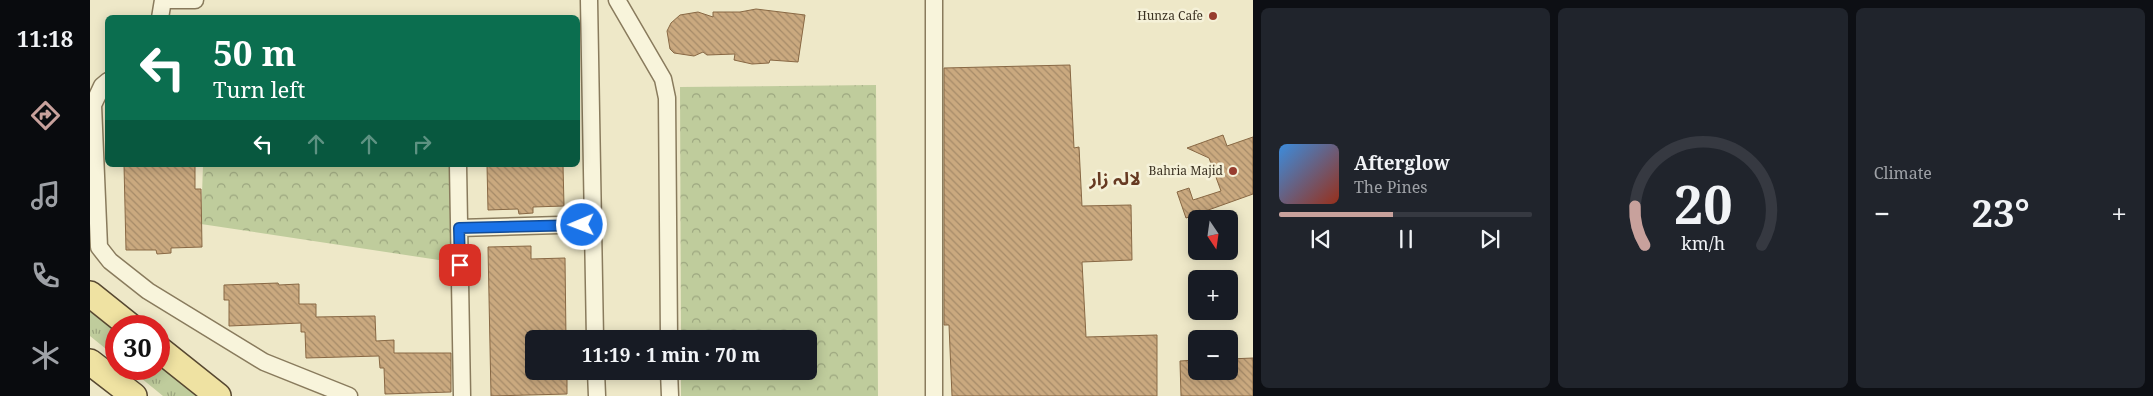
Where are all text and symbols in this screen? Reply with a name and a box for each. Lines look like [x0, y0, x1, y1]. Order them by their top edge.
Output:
place label: Hunza Cafe [1137, 7, 1203, 24]
marker: Hunza Cafe [1207, 10, 1219, 22]
text: 11:18 [17, 23, 73, 53]
text: 50 m [213, 29, 296, 76]
icon: left [130, 35, 195, 100]
text: Turn left [213, 74, 305, 104]
icon: directions [28, 98, 63, 133]
icon: left [249, 130, 277, 158]
icon: ahead [302, 130, 330, 158]
icon: ahead [355, 130, 383, 158]
icon: right [408, 130, 436, 158]
text: Afterglow [1354, 150, 1450, 176]
place label: Bahria Majid [1149, 162, 1224, 179]
text: Climate [1874, 162, 1932, 184]
marker: Bahria Majid [1227, 165, 1239, 177]
district label: لالہ زار [1088, 166, 1141, 190]
text: 20 [1674, 168, 1732, 239]
text: The Pines [1354, 176, 1428, 198]
icon: music [28, 178, 63, 213]
text: 23° [1972, 186, 2030, 238]
text: − [1874, 194, 1890, 232]
text: + [2111, 194, 2127, 232]
position arrow [555, 198, 607, 250]
north arrow [1188, 210, 1238, 260]
map controls [1188, 210, 1238, 380]
icon: previous [1307, 225, 1335, 253]
icon: pause [1392, 225, 1420, 253]
icon: next [1476, 225, 1504, 253]
text: km/h [1681, 231, 1725, 255]
pin [439, 244, 481, 286]
icon: arrive [446, 251, 474, 279]
icon: phone [28, 258, 63, 293]
button: + [1188, 270, 1238, 320]
speed limit sign: 30 [105, 315, 170, 380]
button: − [1188, 330, 1238, 380]
icon: climate [28, 338, 63, 373]
text: 11:19 · 1 min · 70 m [582, 342, 760, 368]

